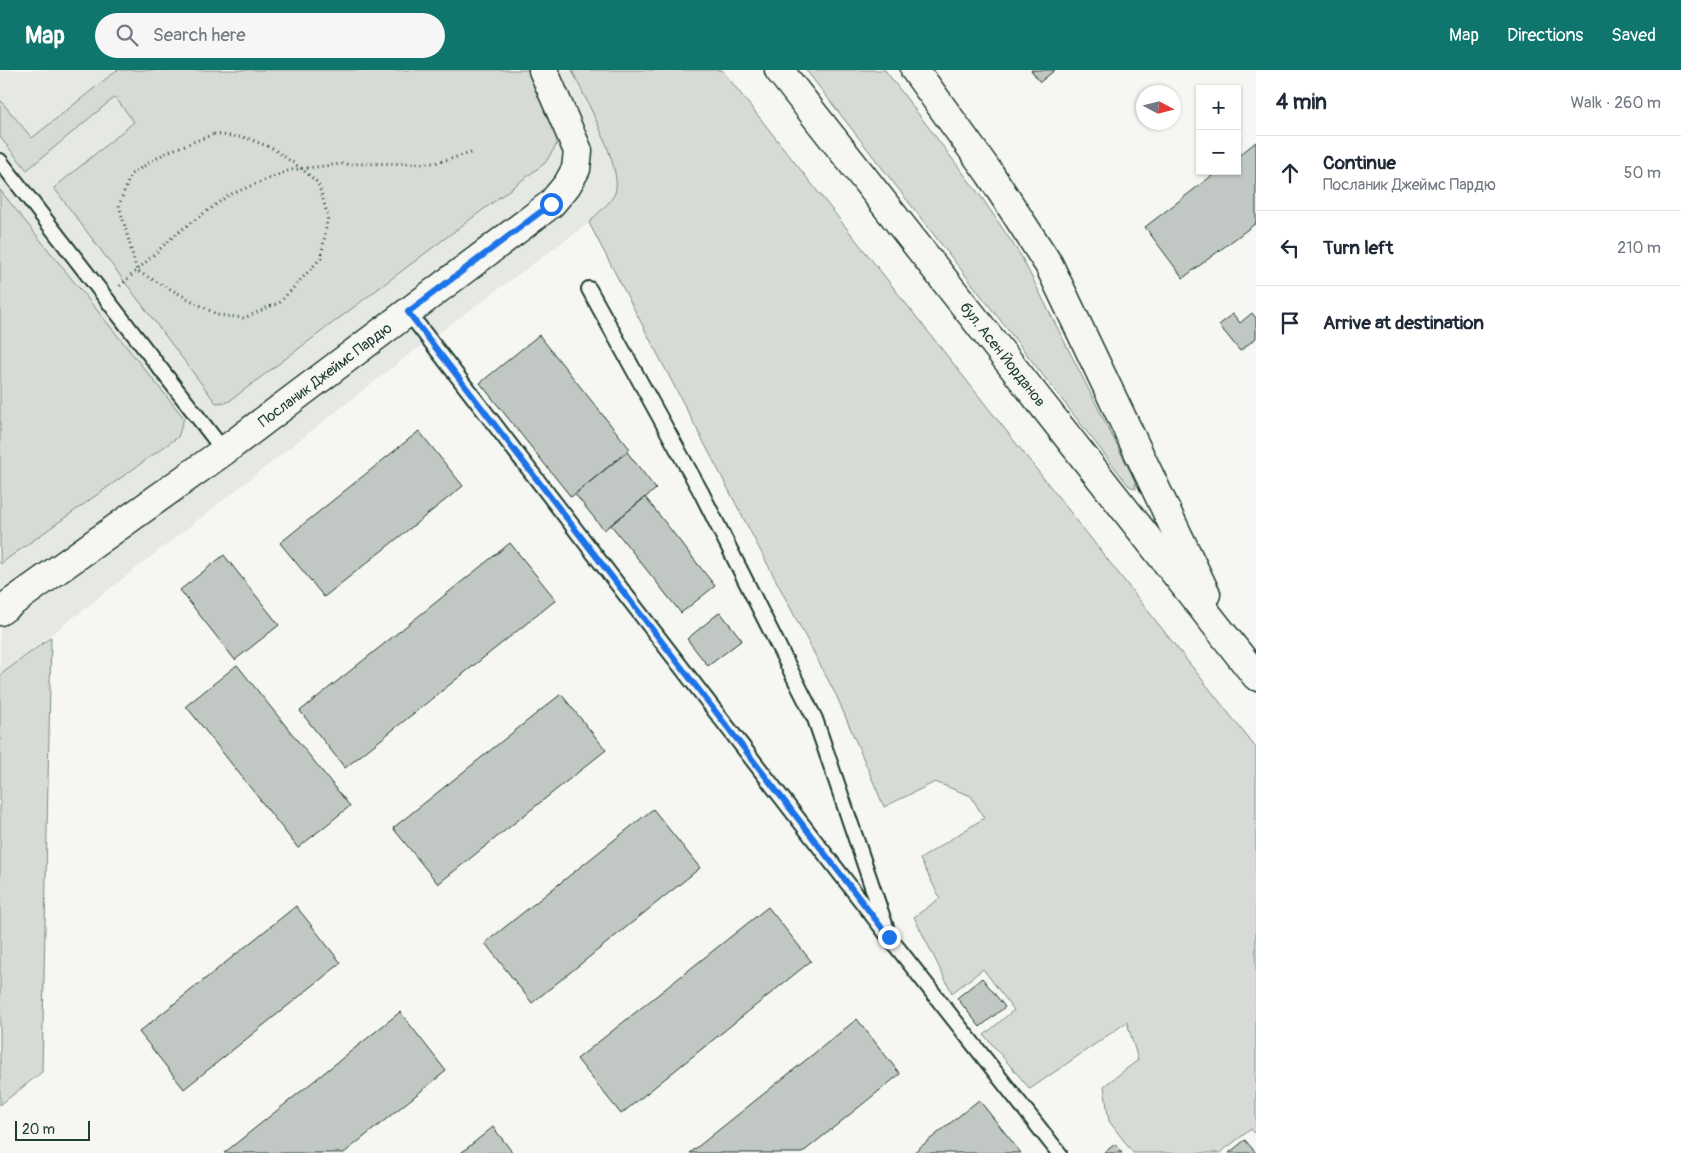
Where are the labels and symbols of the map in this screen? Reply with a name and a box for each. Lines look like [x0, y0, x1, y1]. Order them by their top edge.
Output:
north arrow [1136, 85, 1181, 130]
route start [540, 193, 563, 216]
street label: бул. Асен Йорданов [955, 299, 1050, 411]
street label: Посланик Джеймс Пардю [255, 318, 396, 432]
route end [878, 926, 901, 949]
scale bar [15, 1118, 90, 1141]

